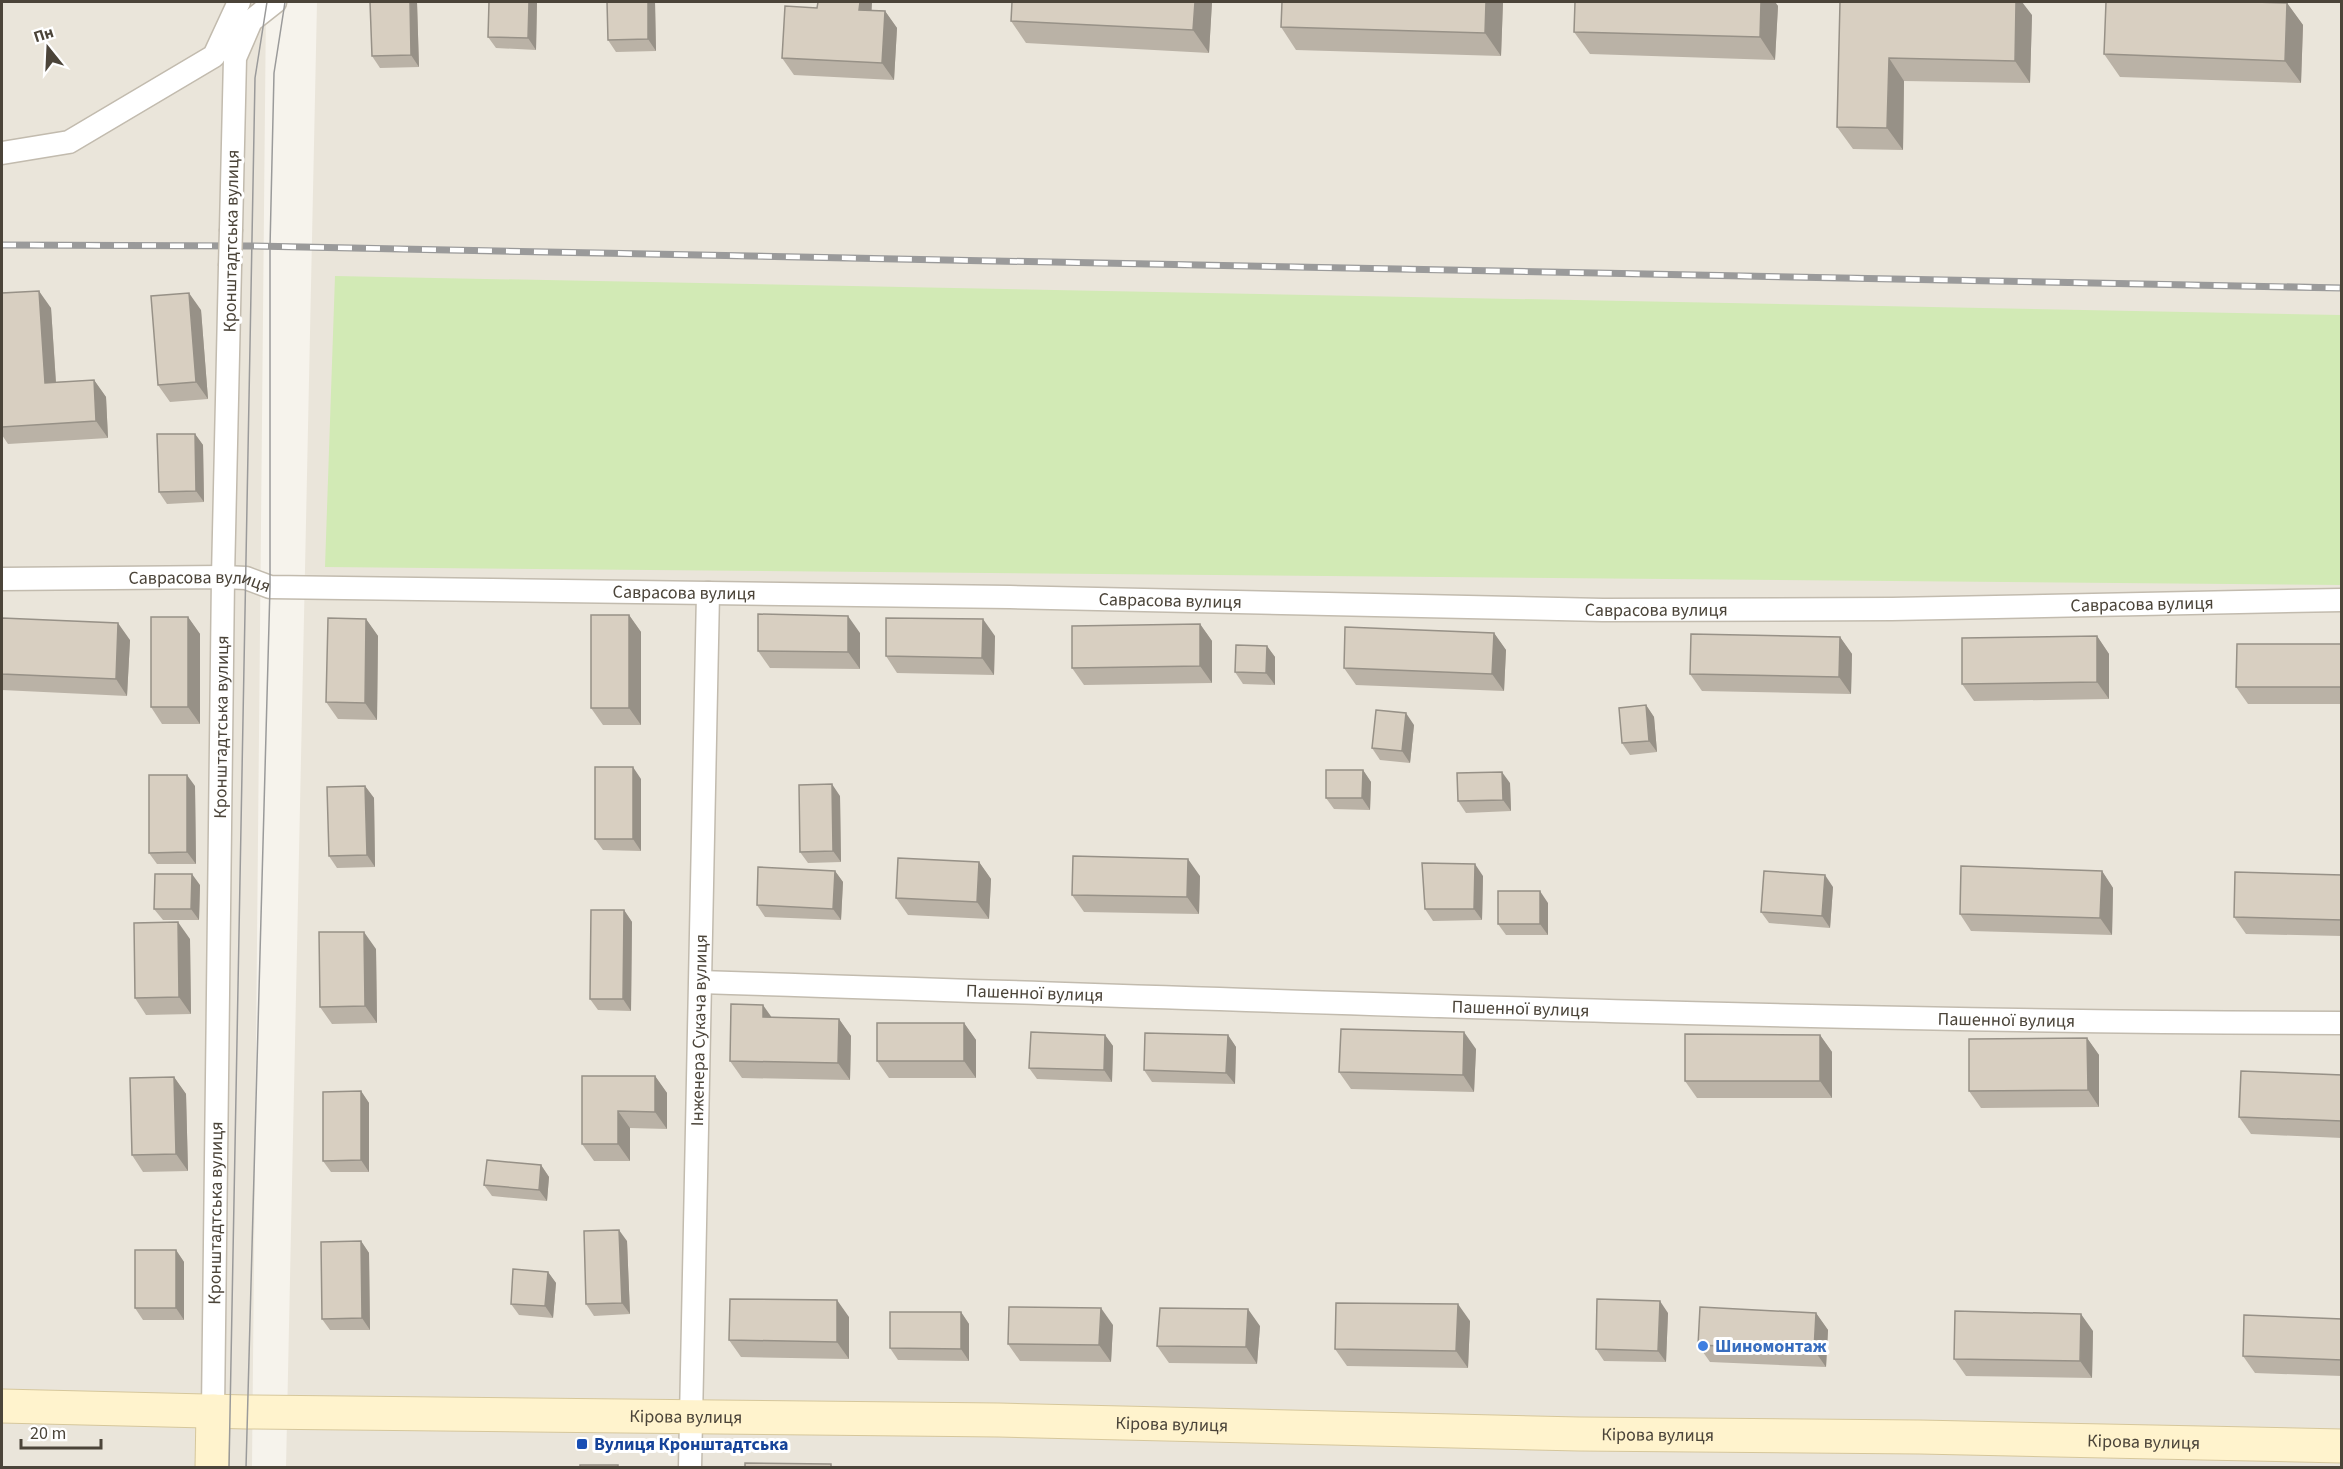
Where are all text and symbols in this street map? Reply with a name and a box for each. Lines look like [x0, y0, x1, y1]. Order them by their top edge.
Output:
north arrow [18, 18, 78, 78]
text: Пн [31, 21, 57, 48]
street label: Кронштадтська вулиця [217, 149, 246, 333]
street label: Саврасова вулиця [128, 565, 274, 599]
street label: Саврасова вулиця [613, 580, 756, 607]
street label: Саврасова вулиця [1098, 587, 1242, 615]
street label: Саврасова вулиця [2070, 591, 2214, 618]
street label: Саврасова вулиця [1584, 598, 1728, 623]
street label: Кронштадтська вулиця [208, 635, 235, 819]
street label: Інженера Сукача вулиця [685, 934, 714, 1126]
street label: Пашенної вулиця [966, 979, 1104, 1008]
street label: Пашенної вулиця [1451, 994, 1590, 1023]
street label: Пашенної вулиця [1937, 1007, 2075, 1034]
street label: Кронштадтська вулиця [202, 1121, 229, 1305]
place label: Шиномонтаж [1715, 1334, 1827, 1359]
marker: Шиномонтаж [1696, 1339, 1710, 1353]
street label: Кірова вулиця [629, 1404, 742, 1430]
street label: Кірова вулиця [1115, 1411, 1229, 1439]
scale bar [21, 1412, 100, 1450]
text: 20 m [30, 1421, 66, 1446]
street label: Кірова вулиця [1601, 1422, 1714, 1448]
street label: Кірова вулиця [2087, 1429, 2200, 1456]
place label: Вулиця Кронштадтська [594, 1432, 788, 1457]
marker: Вулиця Кронштадтська [575, 1437, 589, 1451]

